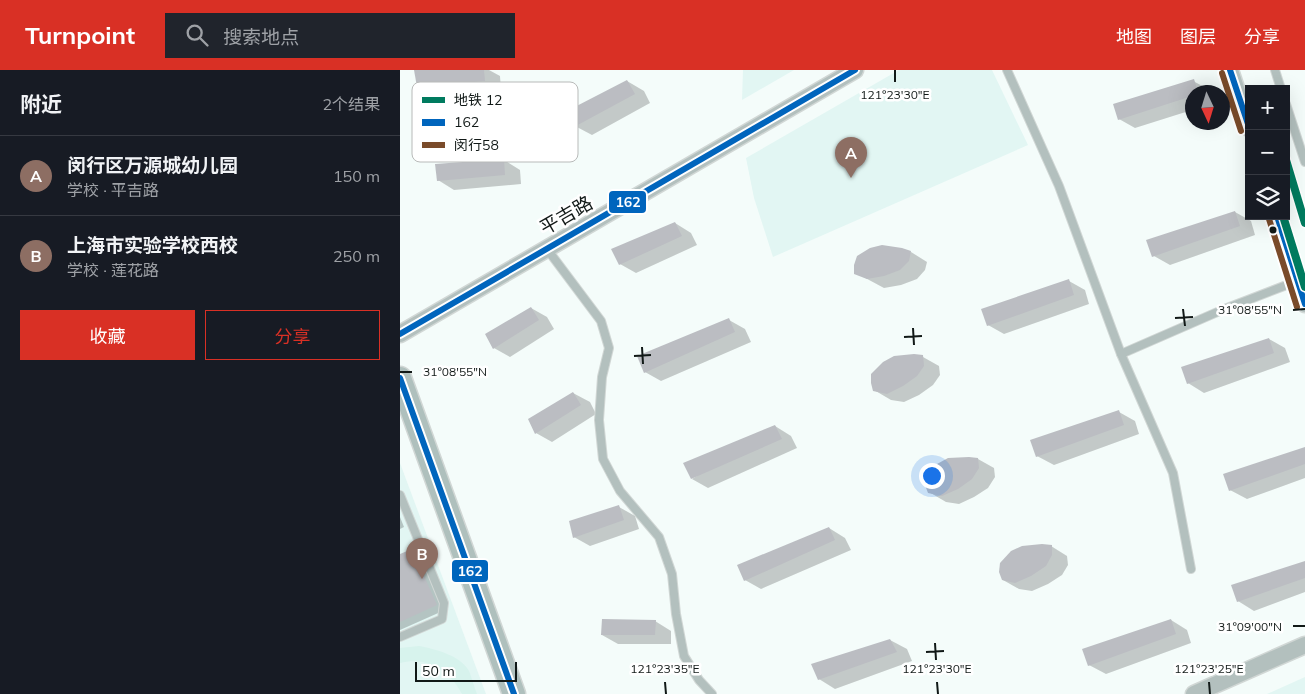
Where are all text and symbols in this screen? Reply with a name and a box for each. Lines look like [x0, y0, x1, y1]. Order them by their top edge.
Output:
search box [165, 13, 515, 58]
text: Turnpoint [25, 20, 135, 50]
icon: search [183, 21, 211, 49]
text: 搜索地点 [223, 25, 299, 49]
text: 地图 [1116, 25, 1152, 48]
text: 图层 [1180, 25, 1216, 48]
text: 分享 [1244, 25, 1280, 48]
legend [412, 82, 578, 162]
north arrow [1185, 85, 1230, 130]
map controls [1245, 85, 1290, 220]
button: + [1245, 85, 1290, 130]
text: 121°23'30"E [860, 87, 930, 102]
text: 附近 [20, 91, 62, 117]
text: 地铁 12 [454, 91, 502, 109]
text: 2个结果 [322, 94, 380, 114]
text: 162 [454, 113, 479, 131]
button: − [1245, 130, 1290, 175]
text: 闵行58 [454, 136, 499, 154]
pin: A [835, 137, 867, 178]
text: 闵行区万源城幼儿园 [67, 153, 238, 177]
text: A [30, 166, 42, 186]
text: 150 m [333, 166, 380, 186]
button: layers [1245, 175, 1290, 220]
text: 学校 · 平吉路 [67, 180, 159, 200]
street label: 平吉路 [535, 190, 597, 240]
line badge: 162 [608, 190, 647, 214]
text: 162 [615, 193, 641, 211]
unlabelled marker [1268, 225, 1278, 235]
text: 上海市实验学校西校 [67, 233, 238, 257]
text: B [30, 246, 42, 266]
text: 250 m [333, 246, 380, 266]
text: 学校 · 莲花路 [67, 260, 159, 280]
text: 31°08'55"N [1218, 302, 1282, 317]
button: 收藏 [20, 310, 195, 360]
button: 分享 [205, 310, 380, 360]
text: 31°08'55"N [423, 364, 487, 379]
your location [919, 463, 945, 489]
pin: B [406, 538, 438, 579]
line badge: 162 [451, 559, 489, 583]
text: 162 [457, 562, 483, 580]
text: 31°09'00"N [1218, 619, 1282, 634]
scale bar [415, 659, 518, 682]
text: 121°23'35"E [630, 661, 700, 676]
text: 121°23'30"E [902, 661, 972, 676]
text: 121°23'25"E [1174, 661, 1244, 676]
text: 50 m [422, 662, 455, 680]

